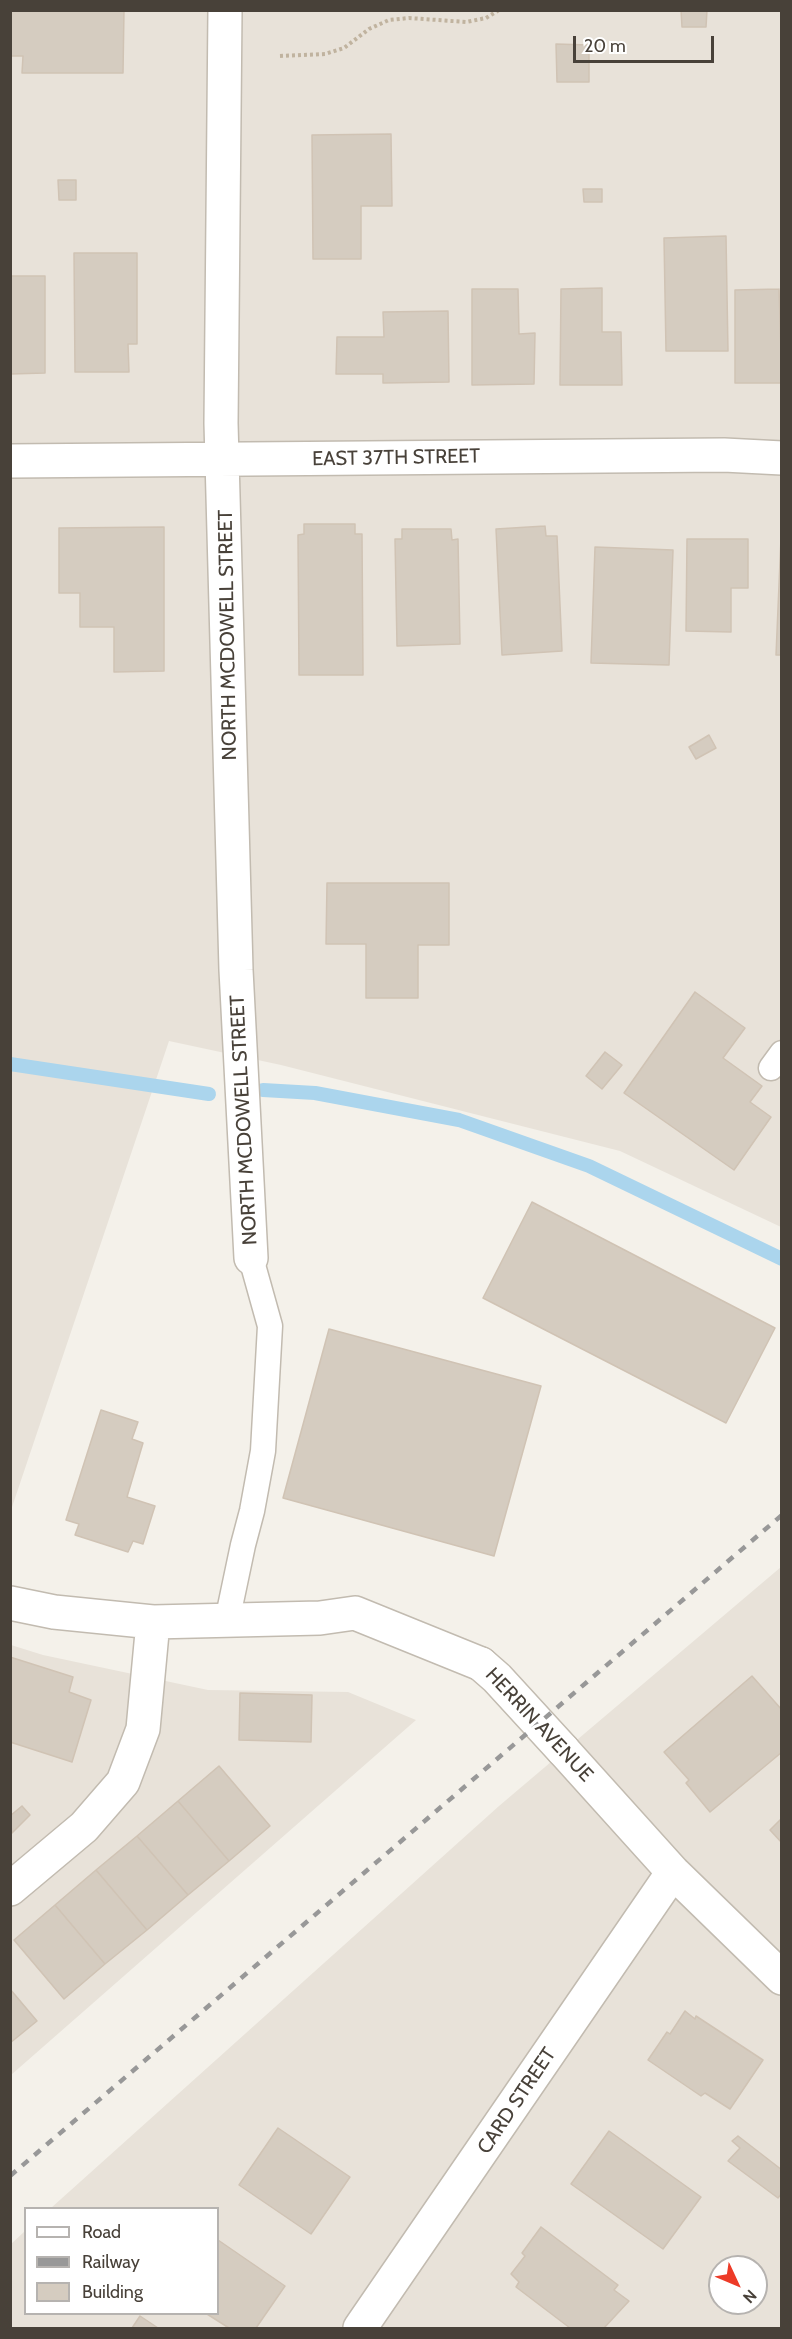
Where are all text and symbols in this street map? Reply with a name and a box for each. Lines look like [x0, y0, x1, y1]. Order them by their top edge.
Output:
scale bar [576, 24, 717, 62]
text: 20 m [584, 35, 626, 57]
street label: EAST 37TH STREET [312, 445, 480, 471]
street label: NORTH MCDOWELL STREET [214, 510, 242, 760]
street label: NORTH MCDOWELL STREET [225, 994, 263, 1246]
street label: HERRIN AVENUE [480, 1663, 598, 1787]
street label: CARD STREET [473, 2043, 561, 2159]
legend [24, 2207, 219, 2315]
text: Road [82, 2221, 121, 2243]
text: Railway [82, 2251, 140, 2273]
north arrow [708, 2255, 768, 2315]
text: Building [82, 2281, 143, 2303]
text: N [739, 2286, 761, 2307]

